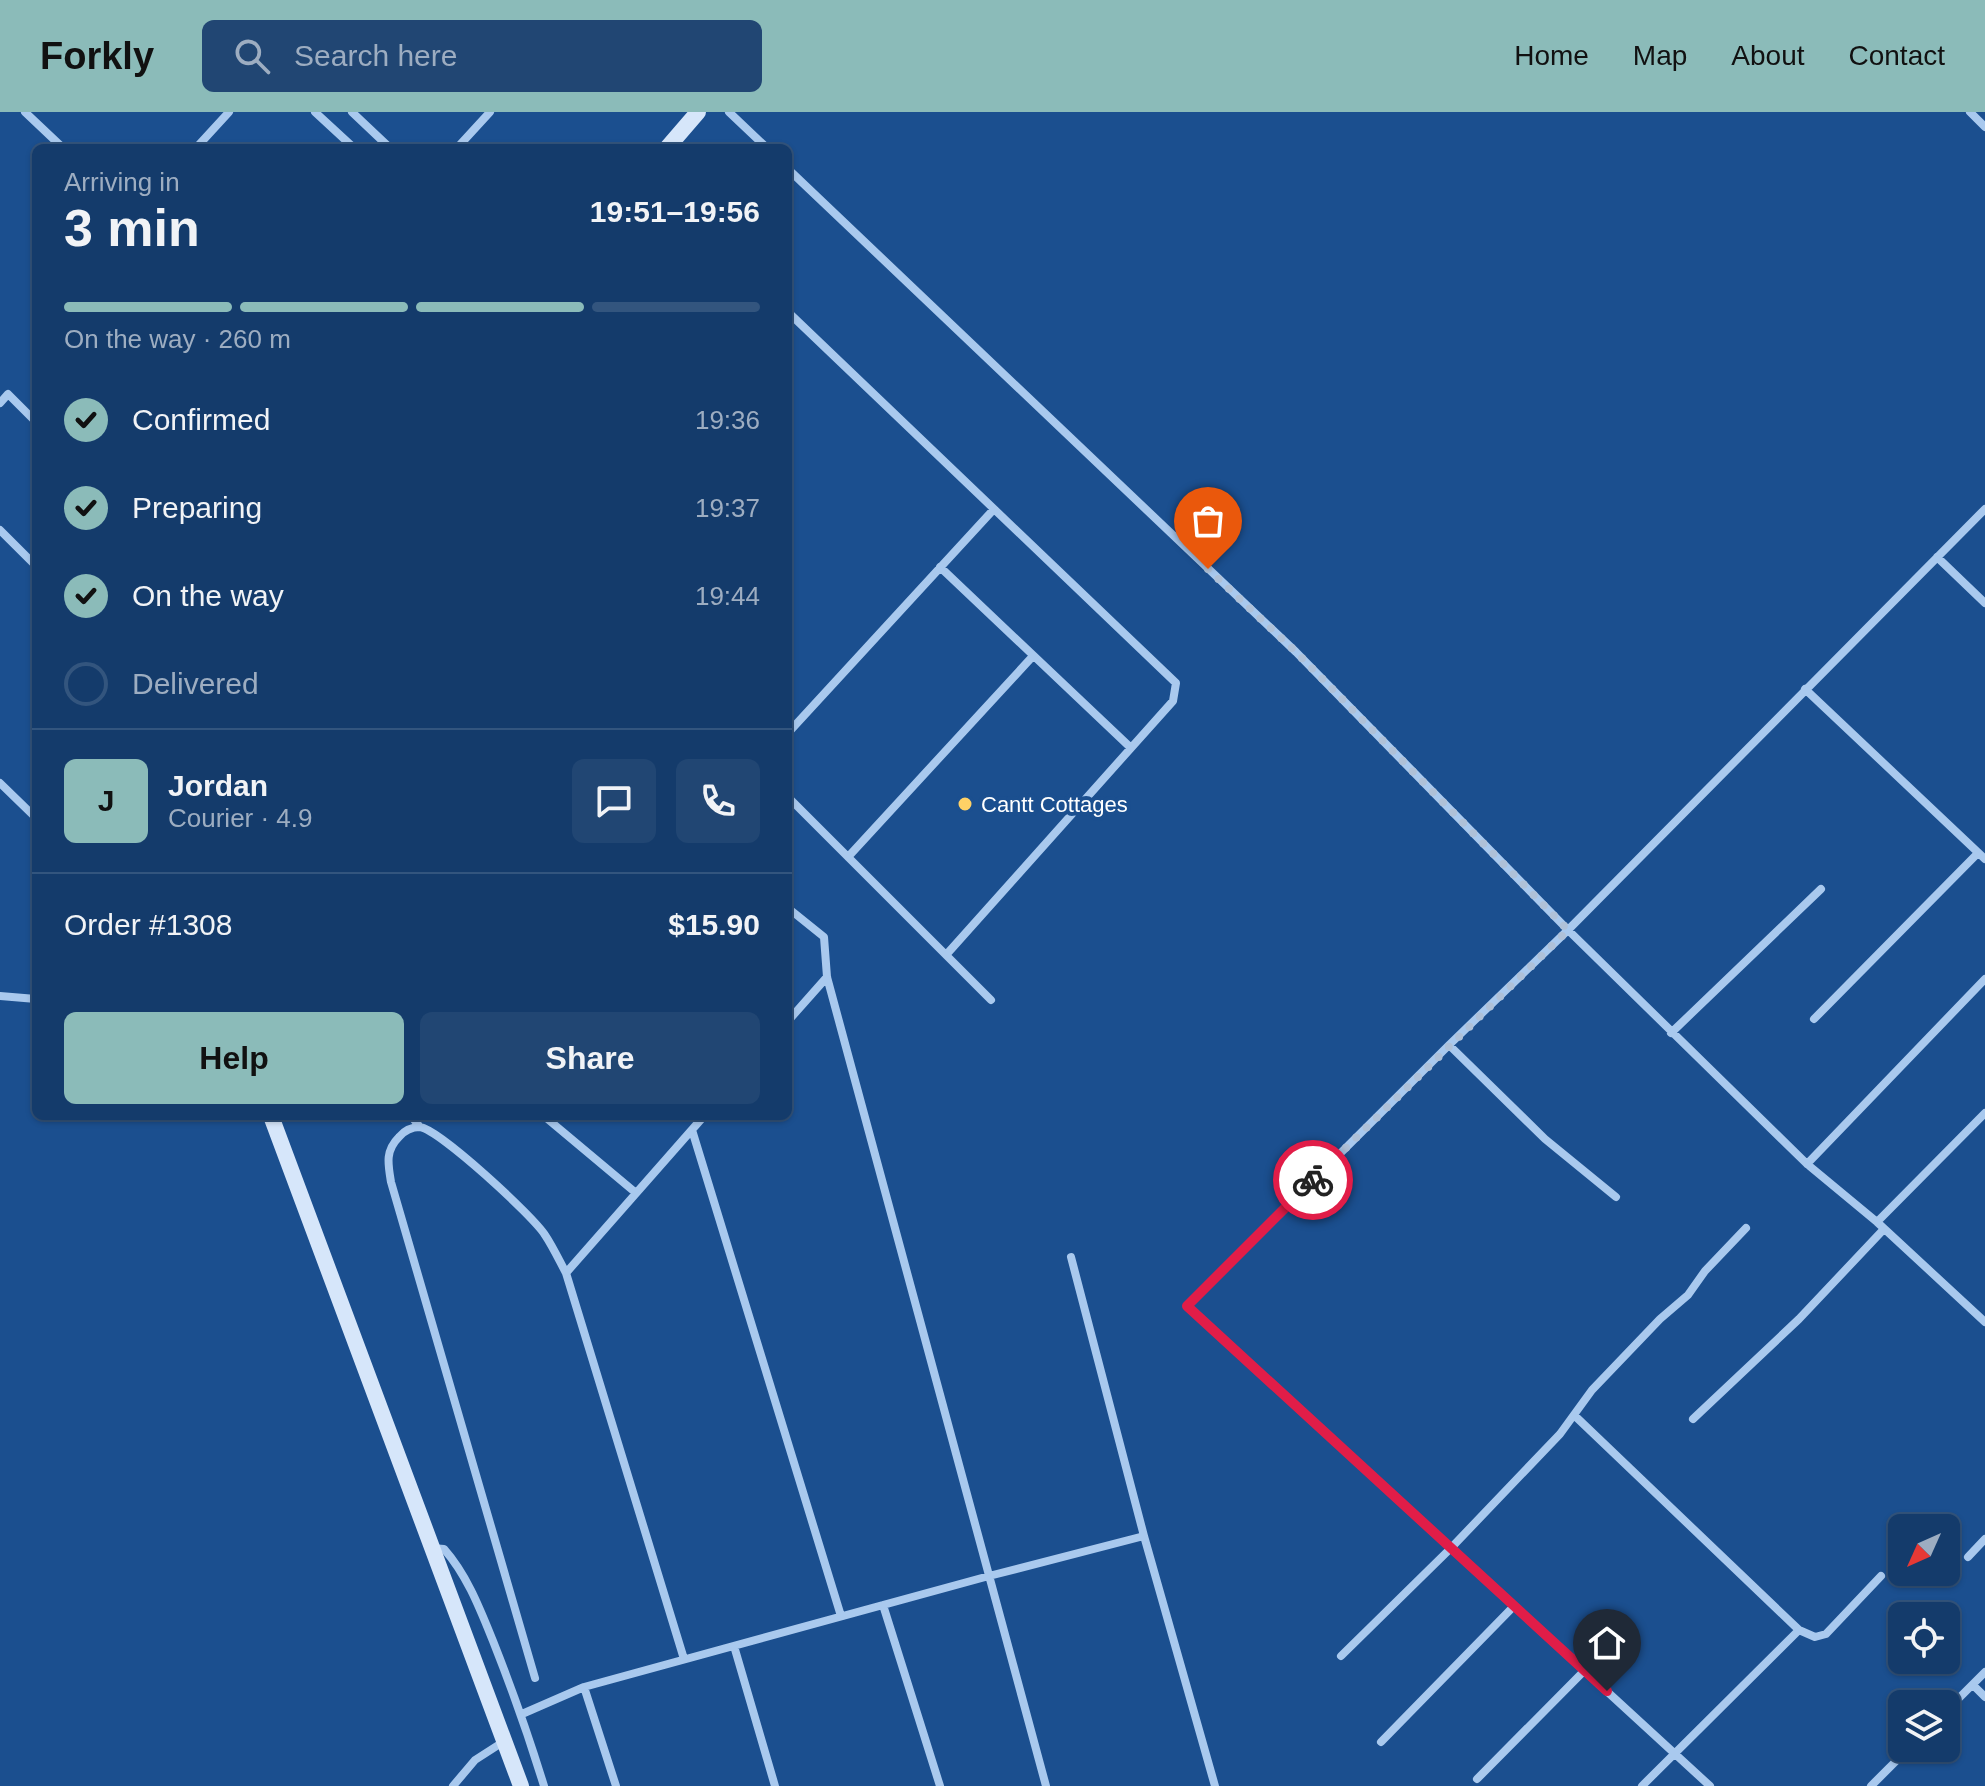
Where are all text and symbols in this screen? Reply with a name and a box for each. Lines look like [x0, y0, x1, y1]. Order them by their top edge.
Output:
search box [202, 20, 762, 92]
icon: search [230, 34, 274, 78]
text: Forkly [40, 35, 154, 77]
text: Search here [294, 39, 457, 72]
text: Home [1514, 40, 1589, 71]
text: Map [1633, 40, 1687, 71]
text: About [1731, 40, 1805, 71]
text: Contact [1849, 40, 1945, 71]
text: Arriving in [64, 167, 180, 197]
text: 19:51–19:56 [590, 195, 760, 228]
text: 3 min [64, 199, 200, 257]
text: On the way · 260 m [64, 324, 291, 354]
icon: check [64, 398, 108, 442]
text: Confirmed [132, 403, 270, 436]
text: 19:36 [695, 405, 760, 435]
icon: check [64, 486, 108, 530]
pin [1174, 487, 1242, 569]
text: Preparing [132, 491, 262, 524]
text: 19:37 [695, 493, 760, 523]
icon: bag [1186, 499, 1230, 543]
icon: check [64, 574, 108, 618]
text: On the way [132, 579, 284, 612]
text: 19:44 [695, 581, 760, 611]
text: Delivered [132, 667, 259, 700]
button: chat [572, 759, 656, 843]
button: phone [676, 759, 760, 843]
text: Jordan [168, 769, 268, 802]
text: J [98, 784, 114, 817]
place label: Cantt Cottages [981, 792, 1128, 817]
marker: Cantt Cottages [956, 795, 974, 813]
text: Courier · 4.9 [168, 803, 313, 833]
text: Order #1308 [64, 908, 232, 941]
text: $15.90 [668, 908, 760, 941]
button: Help [64, 1012, 404, 1104]
button: Share [420, 1012, 760, 1104]
courier [1273, 1140, 1353, 1220]
icon: bike [1291, 1158, 1335, 1202]
north arrow [1888, 1514, 1960, 1586]
map controls [1888, 1514, 1960, 1762]
button: locate [1888, 1602, 1960, 1674]
pin [1573, 1609, 1641, 1691]
icon: home [1585, 1621, 1629, 1665]
button: layers [1888, 1690, 1960, 1762]

